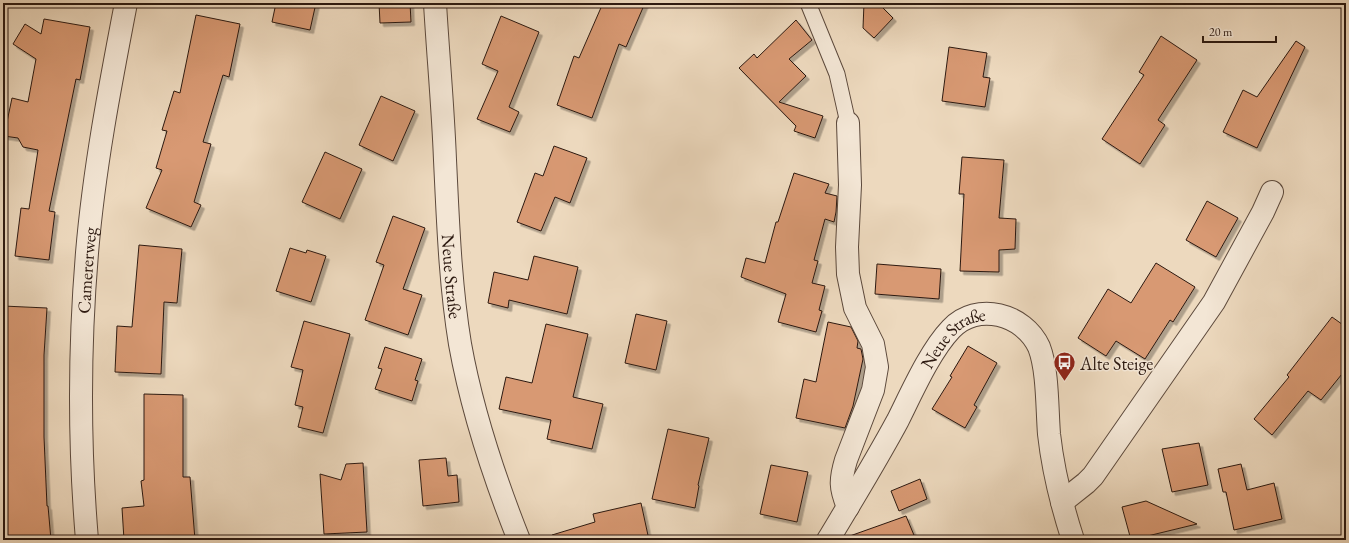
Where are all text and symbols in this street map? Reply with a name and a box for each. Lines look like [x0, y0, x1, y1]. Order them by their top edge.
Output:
scale bar [1203, 18, 1276, 44]
text: 20 m [1209, 24, 1233, 40]
street label: Camererweg [72, 226, 101, 314]
street label: Neue Straße [437, 233, 468, 320]
street label: Neue Straße [915, 302, 987, 372]
bus stop icon: Alte Steige [1052, 350, 1078, 383]
place label: Alte Steige [1079, 352, 1153, 375]

